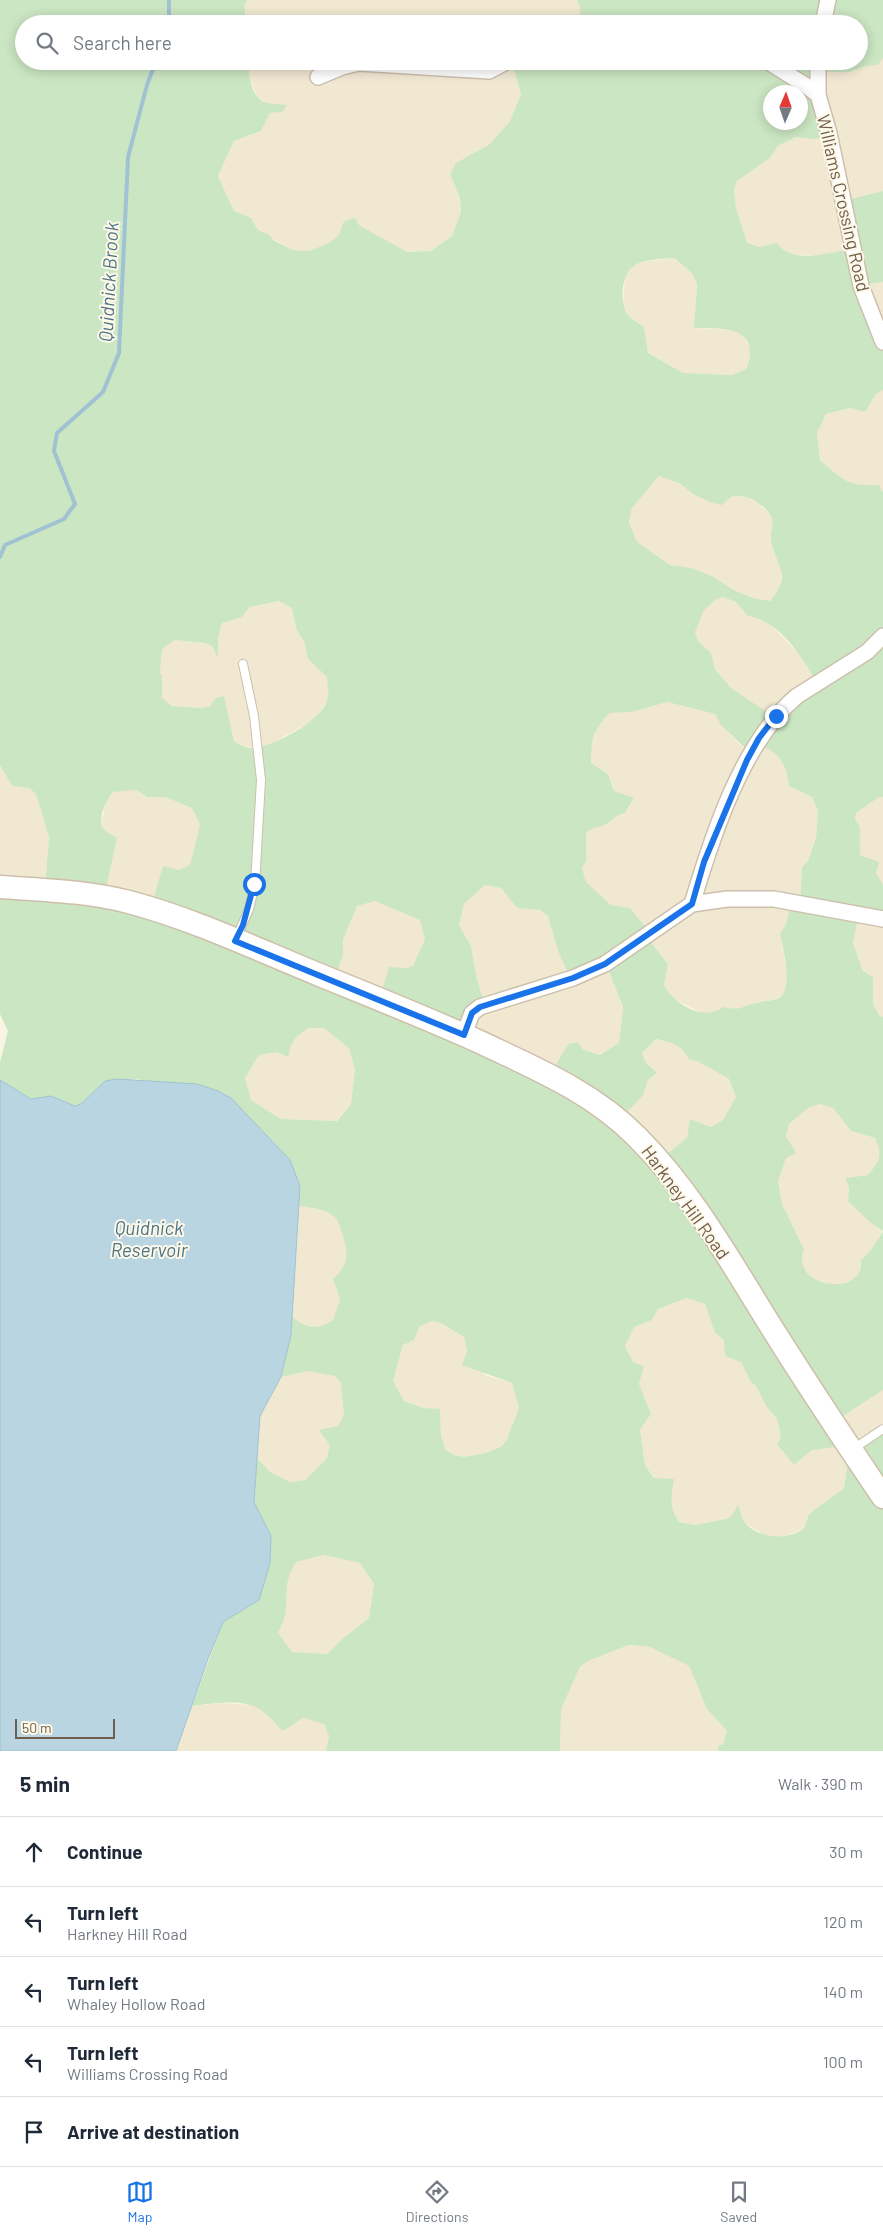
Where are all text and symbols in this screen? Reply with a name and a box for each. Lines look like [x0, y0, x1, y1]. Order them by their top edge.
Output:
search box [15, 15, 868, 70]
icon: search [33, 29, 61, 57]
text: Search here [73, 31, 172, 54]
north arrow [763, 85, 808, 130]
street label: Williams Crossing Road [813, 112, 875, 294]
water label: Quidnick Brook [93, 221, 123, 342]
route end [765, 705, 788, 728]
route start [243, 873, 266, 896]
street label: Harkney Hill Road [637, 1141, 735, 1263]
water label: Quidnick Reservoir [111, 1216, 189, 1261]
scale bar [15, 1716, 115, 1739]
text: 50 m [22, 1719, 51, 1736]
text: 5 min [20, 1771, 70, 1796]
text: Walk · 390 m [778, 1774, 863, 1793]
icon: ahead [20, 1838, 48, 1866]
text: Continue [67, 1840, 143, 1863]
text: 30 m [829, 1842, 863, 1861]
text: Turn left [67, 1901, 138, 1924]
icon: left [20, 1908, 48, 1936]
text: 120 m [823, 1912, 863, 1931]
text: Harkney Hill Road [67, 1924, 187, 1943]
text: Turn left [67, 1971, 138, 1994]
icon: left [20, 1978, 48, 2006]
text: 140 m [823, 1982, 863, 2001]
text: Whaley Hollow Road [67, 1994, 205, 2013]
text: Turn left [67, 2041, 138, 2064]
icon: left [20, 2048, 48, 2076]
text: 100 m [823, 2052, 863, 2071]
text: Williams Crossing Road [67, 2064, 228, 2083]
icon: arrive [20, 2118, 48, 2146]
text: Arrive at destination [67, 2120, 239, 2143]
tab: Map [126, 2178, 154, 2225]
tab: Directions [406, 2178, 468, 2225]
tab: Saved [720, 2178, 757, 2225]

